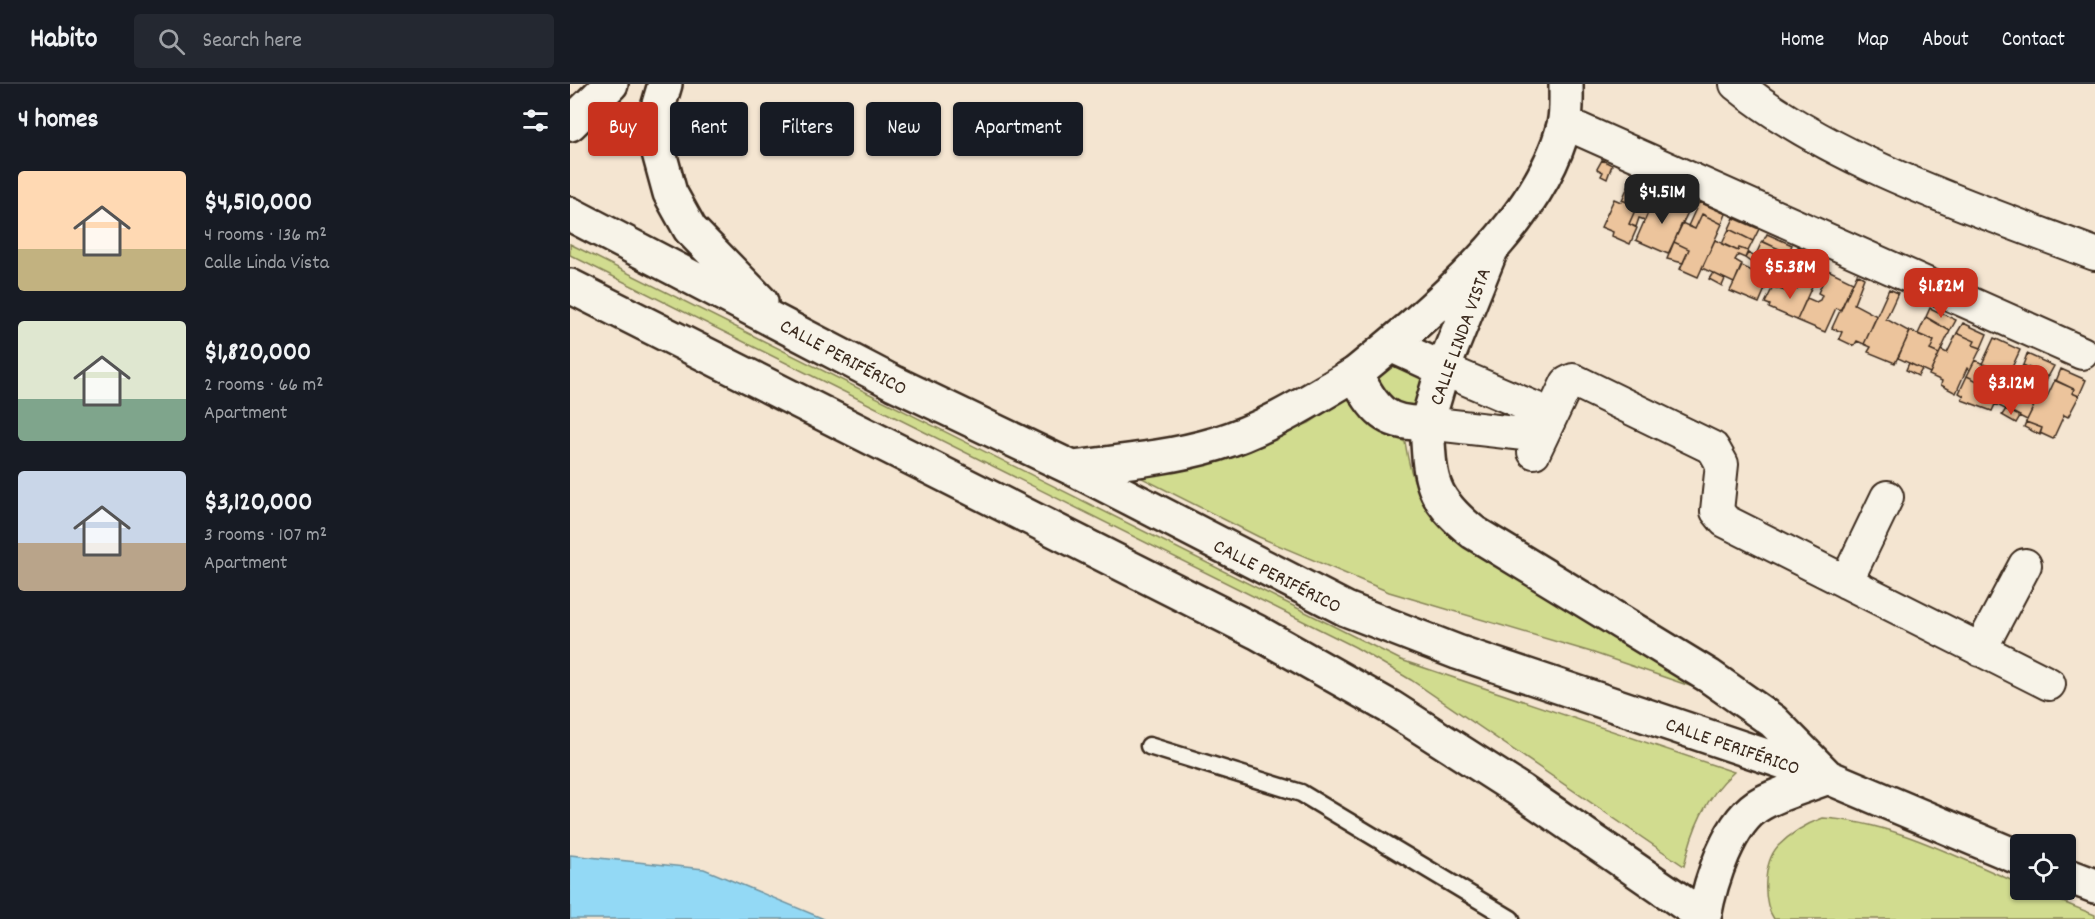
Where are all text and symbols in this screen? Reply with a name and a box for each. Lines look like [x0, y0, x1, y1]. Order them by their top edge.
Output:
search box [134, 14, 554, 68]
text: Habito [30, 21, 98, 61]
icon: search [155, 25, 188, 58]
text: Search here [203, 26, 302, 57]
text: Home [1780, 26, 1824, 56]
text: Map [1857, 26, 1889, 56]
text: About [1922, 26, 1969, 56]
text: Contact [2002, 26, 2065, 56]
text: 4 homes [18, 102, 98, 139]
chip: Buy [588, 102, 658, 156]
chip: Rent [670, 102, 748, 156]
chip: Filters [760, 102, 854, 156]
chip: New [866, 102, 941, 156]
chip: Apartment [953, 102, 1083, 156]
icon: filters [519, 104, 552, 137]
pin: $4.51M [1613, 174, 1711, 225]
text: $4.51M [1638, 179, 1686, 207]
text: $4,510,000 [204, 185, 312, 222]
icon: home [66, 195, 138, 267]
text: 4 rooms · 136 m² [204, 222, 327, 250]
pin: $5.38M [1741, 249, 1839, 300]
text: Calle Linda Vista [204, 250, 329, 278]
text: $5.38M [1764, 254, 1816, 282]
street label: CALLE LINDA VISTA [1424, 264, 1500, 410]
pin: $1.82M [1892, 268, 1990, 319]
text: $1.82M [1918, 273, 1964, 301]
street label: CALLE PERIFÉRICO [774, 313, 911, 404]
text: $1,820,000 [204, 335, 311, 372]
icon: home [66, 345, 138, 417]
pin: $3.12M [1962, 365, 2060, 416]
text: $3.12M [1987, 370, 2035, 398]
text: 2 rooms · 66 m² [204, 372, 324, 400]
text: Apartment [204, 400, 287, 428]
text: $3,120,000 [204, 485, 312, 522]
icon: home [66, 495, 138, 567]
text: 3 rooms · 107 m² [204, 522, 327, 550]
street label: CALLE PERIFÉRICO [1208, 533, 1345, 622]
text: Apartment [204, 550, 287, 578]
street label: CALLE PERIFÉRICO [1661, 712, 1803, 784]
map controls [2010, 834, 2076, 900]
button: locate [2010, 834, 2076, 900]

